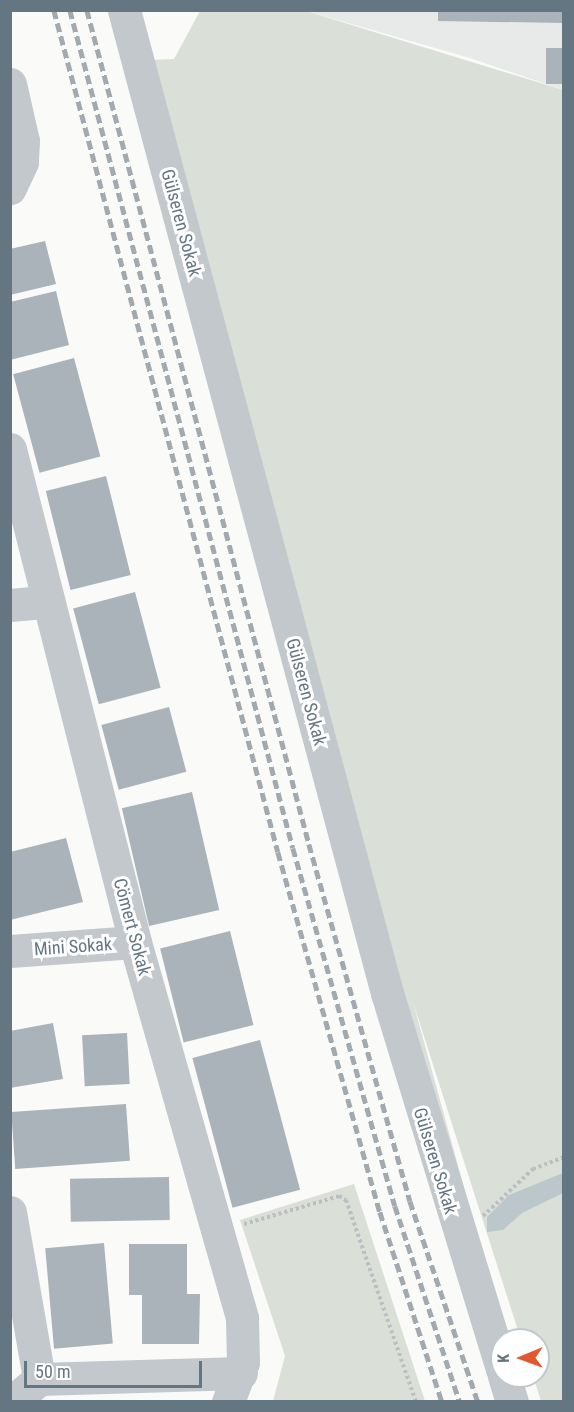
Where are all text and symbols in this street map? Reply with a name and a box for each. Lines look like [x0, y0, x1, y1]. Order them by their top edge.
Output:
street label: Gülseren Sokak [156, 167, 206, 279]
street label: Gülseren Sokak [281, 636, 331, 748]
street label: Cömert Sokak [109, 876, 155, 978]
street label: Mini Sokak [33, 934, 113, 960]
street label: Gülseren Sokak [409, 1105, 461, 1217]
north arrow [490, 1328, 550, 1388]
scale bar [27, 1349, 206, 1387]
text: K [494, 1354, 513, 1363]
text: 50 m [35, 1361, 70, 1382]

